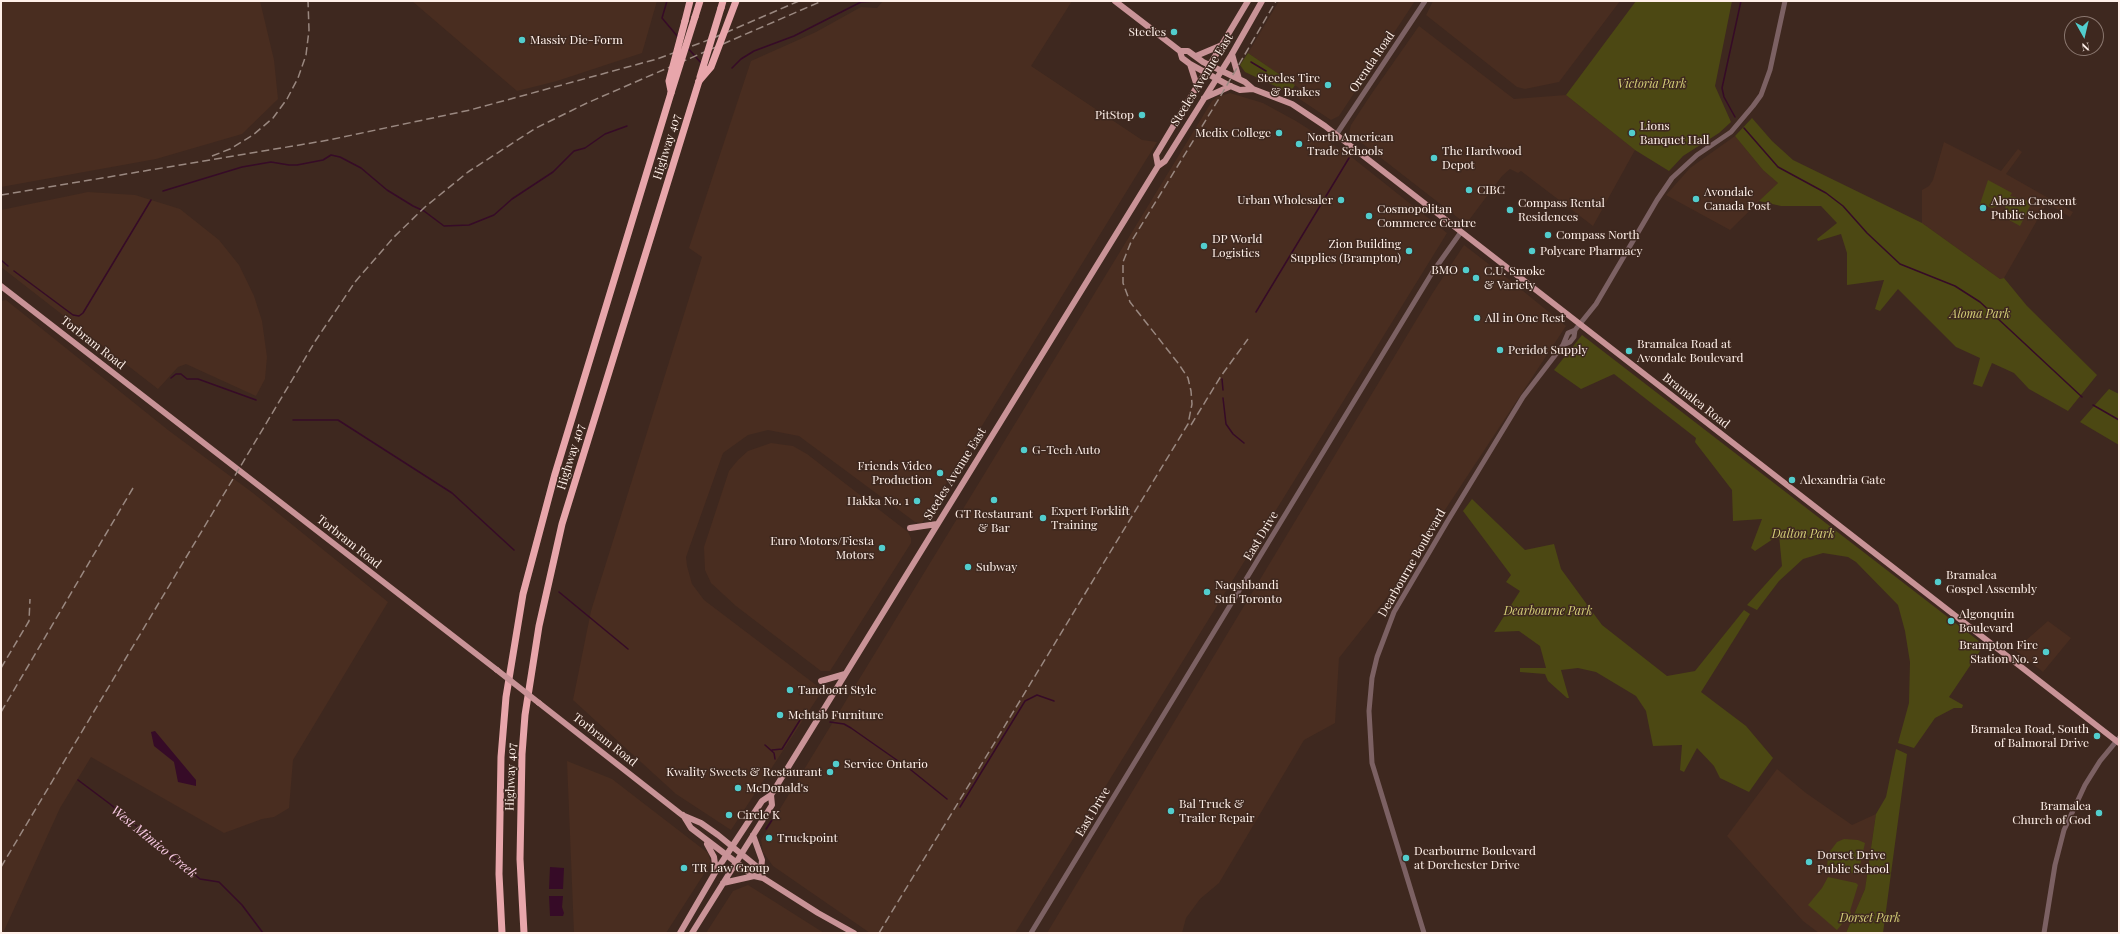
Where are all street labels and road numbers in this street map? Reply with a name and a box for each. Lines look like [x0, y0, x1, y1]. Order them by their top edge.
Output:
street label: Orenda Road [1346, 29, 1398, 95]
street label: Steeles Avenue East [1168, 31, 1236, 129]
street label: Highway 407 [650, 112, 684, 182]
street label: Torbram Road [58, 313, 128, 373]
street label: Bramalea Road [1660, 370, 1732, 432]
street label: Highway 407 [554, 422, 588, 492]
street label: Steeles Avenue East [921, 425, 989, 523]
street label: Dearbourne Boulevard [1375, 507, 1449, 619]
street label: East Drive [1241, 509, 1281, 563]
street label: Torbram Road [314, 512, 384, 572]
street label: Torbram Road [570, 710, 640, 770]
street label: Highway 407 [503, 743, 519, 811]
street label: East Drive [1073, 785, 1113, 839]

